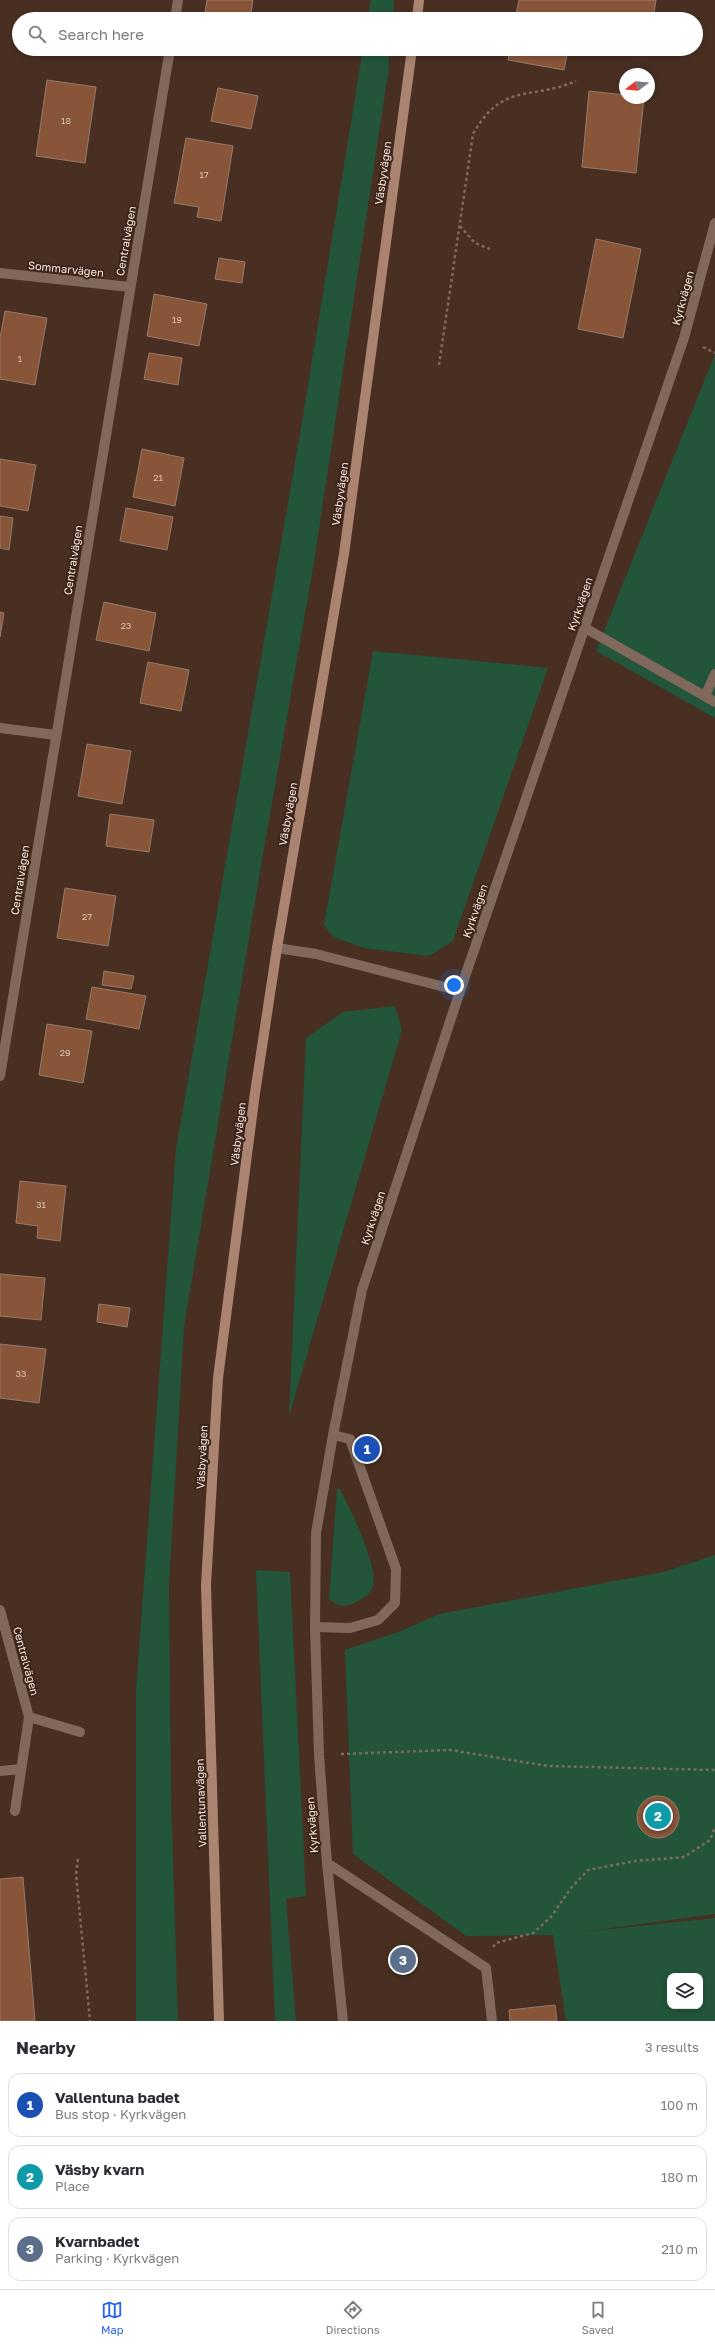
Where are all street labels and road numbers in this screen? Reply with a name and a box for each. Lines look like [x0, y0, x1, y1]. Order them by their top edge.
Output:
street label: Väsbyvägen [372, 140, 393, 206]
street label: Centralvägen [113, 205, 138, 277]
street label: Sommarvägen [28, 258, 105, 279]
street label: Kyrkvägen [669, 269, 696, 327]
street label: Väsbyvägen [329, 461, 350, 527]
street label: Centralvägen [61, 524, 84, 596]
street label: Kyrkvägen [564, 575, 595, 632]
street label: Väsbyvägen [276, 781, 299, 847]
street label: Centralvägen [8, 844, 31, 916]
street label: Kyrkvägen [459, 882, 490, 939]
street label: Väsbyvägen [227, 1101, 248, 1166]
street label: Kyrkvägen [358, 1189, 387, 1246]
street label: Väsbyvägen [193, 1425, 210, 1489]
street label: Centralvägen [11, 1625, 42, 1697]
street label: Vallentunavägen [192, 1758, 209, 1848]
street label: Kyrkvägen [303, 1797, 320, 1853]

